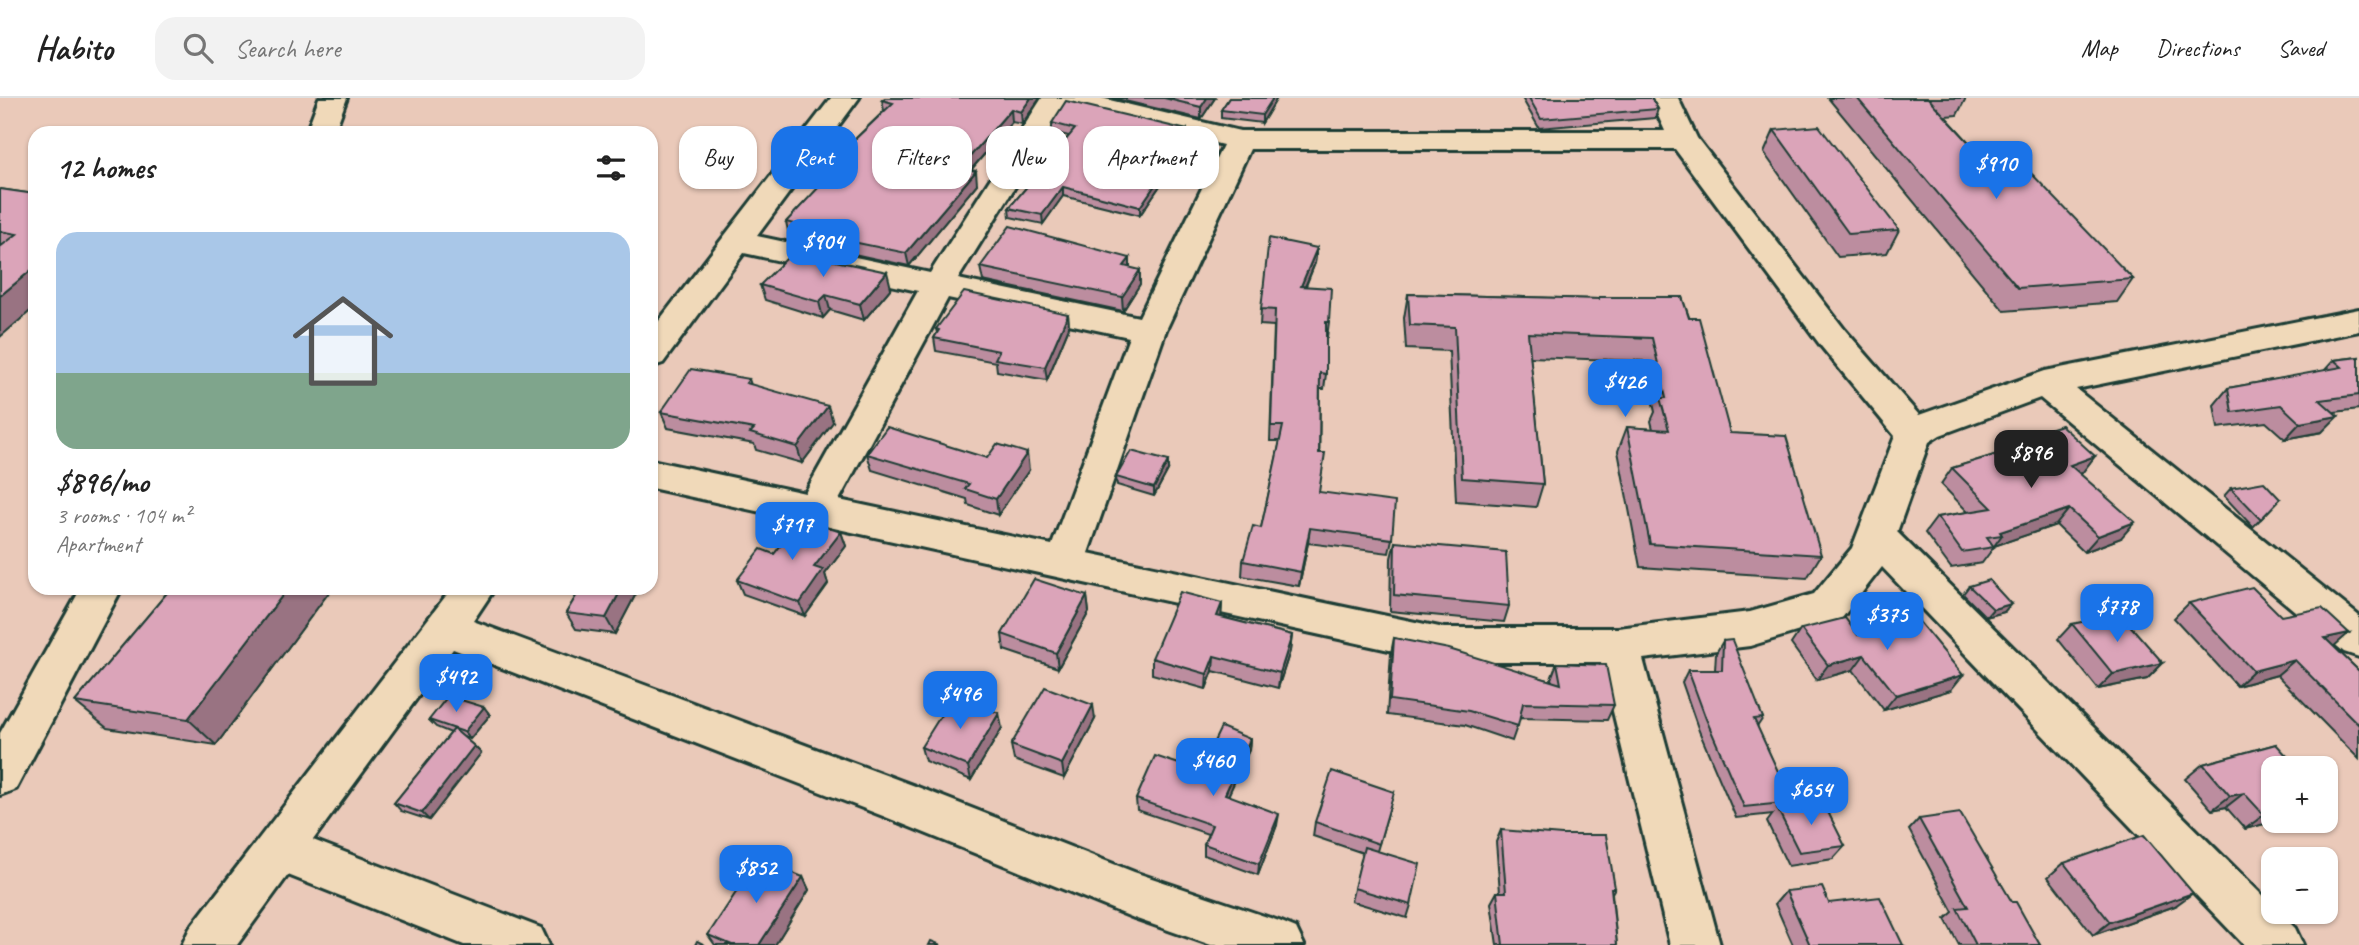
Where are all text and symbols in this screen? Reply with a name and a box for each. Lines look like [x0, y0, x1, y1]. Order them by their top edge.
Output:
search box [155, 17, 645, 80]
text: Habito [35, 27, 113, 69]
icon: search [179, 29, 217, 67]
text: Search here [235, 32, 341, 65]
text: Map [2081, 33, 2118, 63]
text: Directions [2156, 33, 2239, 63]
text: Saved [2277, 33, 2324, 63]
chip: Buy [679, 126, 757, 189]
chip: Rent [771, 126, 858, 189]
chip: Filters [872, 126, 972, 189]
chip: New [986, 126, 1069, 189]
chip: Apartment [1083, 126, 1219, 189]
pin: $910 [1955, 141, 2037, 201]
text: 12 homes [56, 149, 154, 187]
icon: filters [592, 149, 630, 187]
text: $910 [1975, 149, 2017, 178]
pin: $904 [782, 220, 864, 279]
text: $904 [802, 227, 844, 256]
icon: home [280, 278, 406, 404]
pin: $426 [1584, 360, 1666, 419]
text: $426 [1604, 367, 1646, 396]
pin: $896 [1990, 430, 2072, 490]
text: $896 [2010, 438, 2052, 467]
text: $896/mo [56, 463, 149, 501]
text: 3 rooms · 104 m² [56, 501, 191, 530]
pin: $717 [751, 503, 833, 562]
text: $717 [771, 510, 813, 539]
text: Apartment [56, 530, 141, 559]
pin: $778 [2076, 584, 2158, 644]
pin: $375 [1846, 592, 1928, 652]
text: $778 [2096, 592, 2138, 621]
text: $375 [1867, 600, 1907, 629]
pin: $492 [415, 654, 497, 714]
text: $492 [435, 662, 477, 691]
pin: $496 [919, 672, 1001, 731]
text: $496 [939, 679, 981, 708]
pin: $460 [1172, 738, 1254, 798]
text: $460 [1192, 746, 1234, 775]
map controls [2261, 756, 2338, 924]
button: + [2261, 756, 2338, 833]
pin: $654 [1770, 768, 1852, 827]
text: $654 [1790, 775, 1832, 804]
pin: $852 [715, 846, 797, 905]
button: − [2261, 847, 2338, 924]
text: $852 [735, 853, 777, 882]

